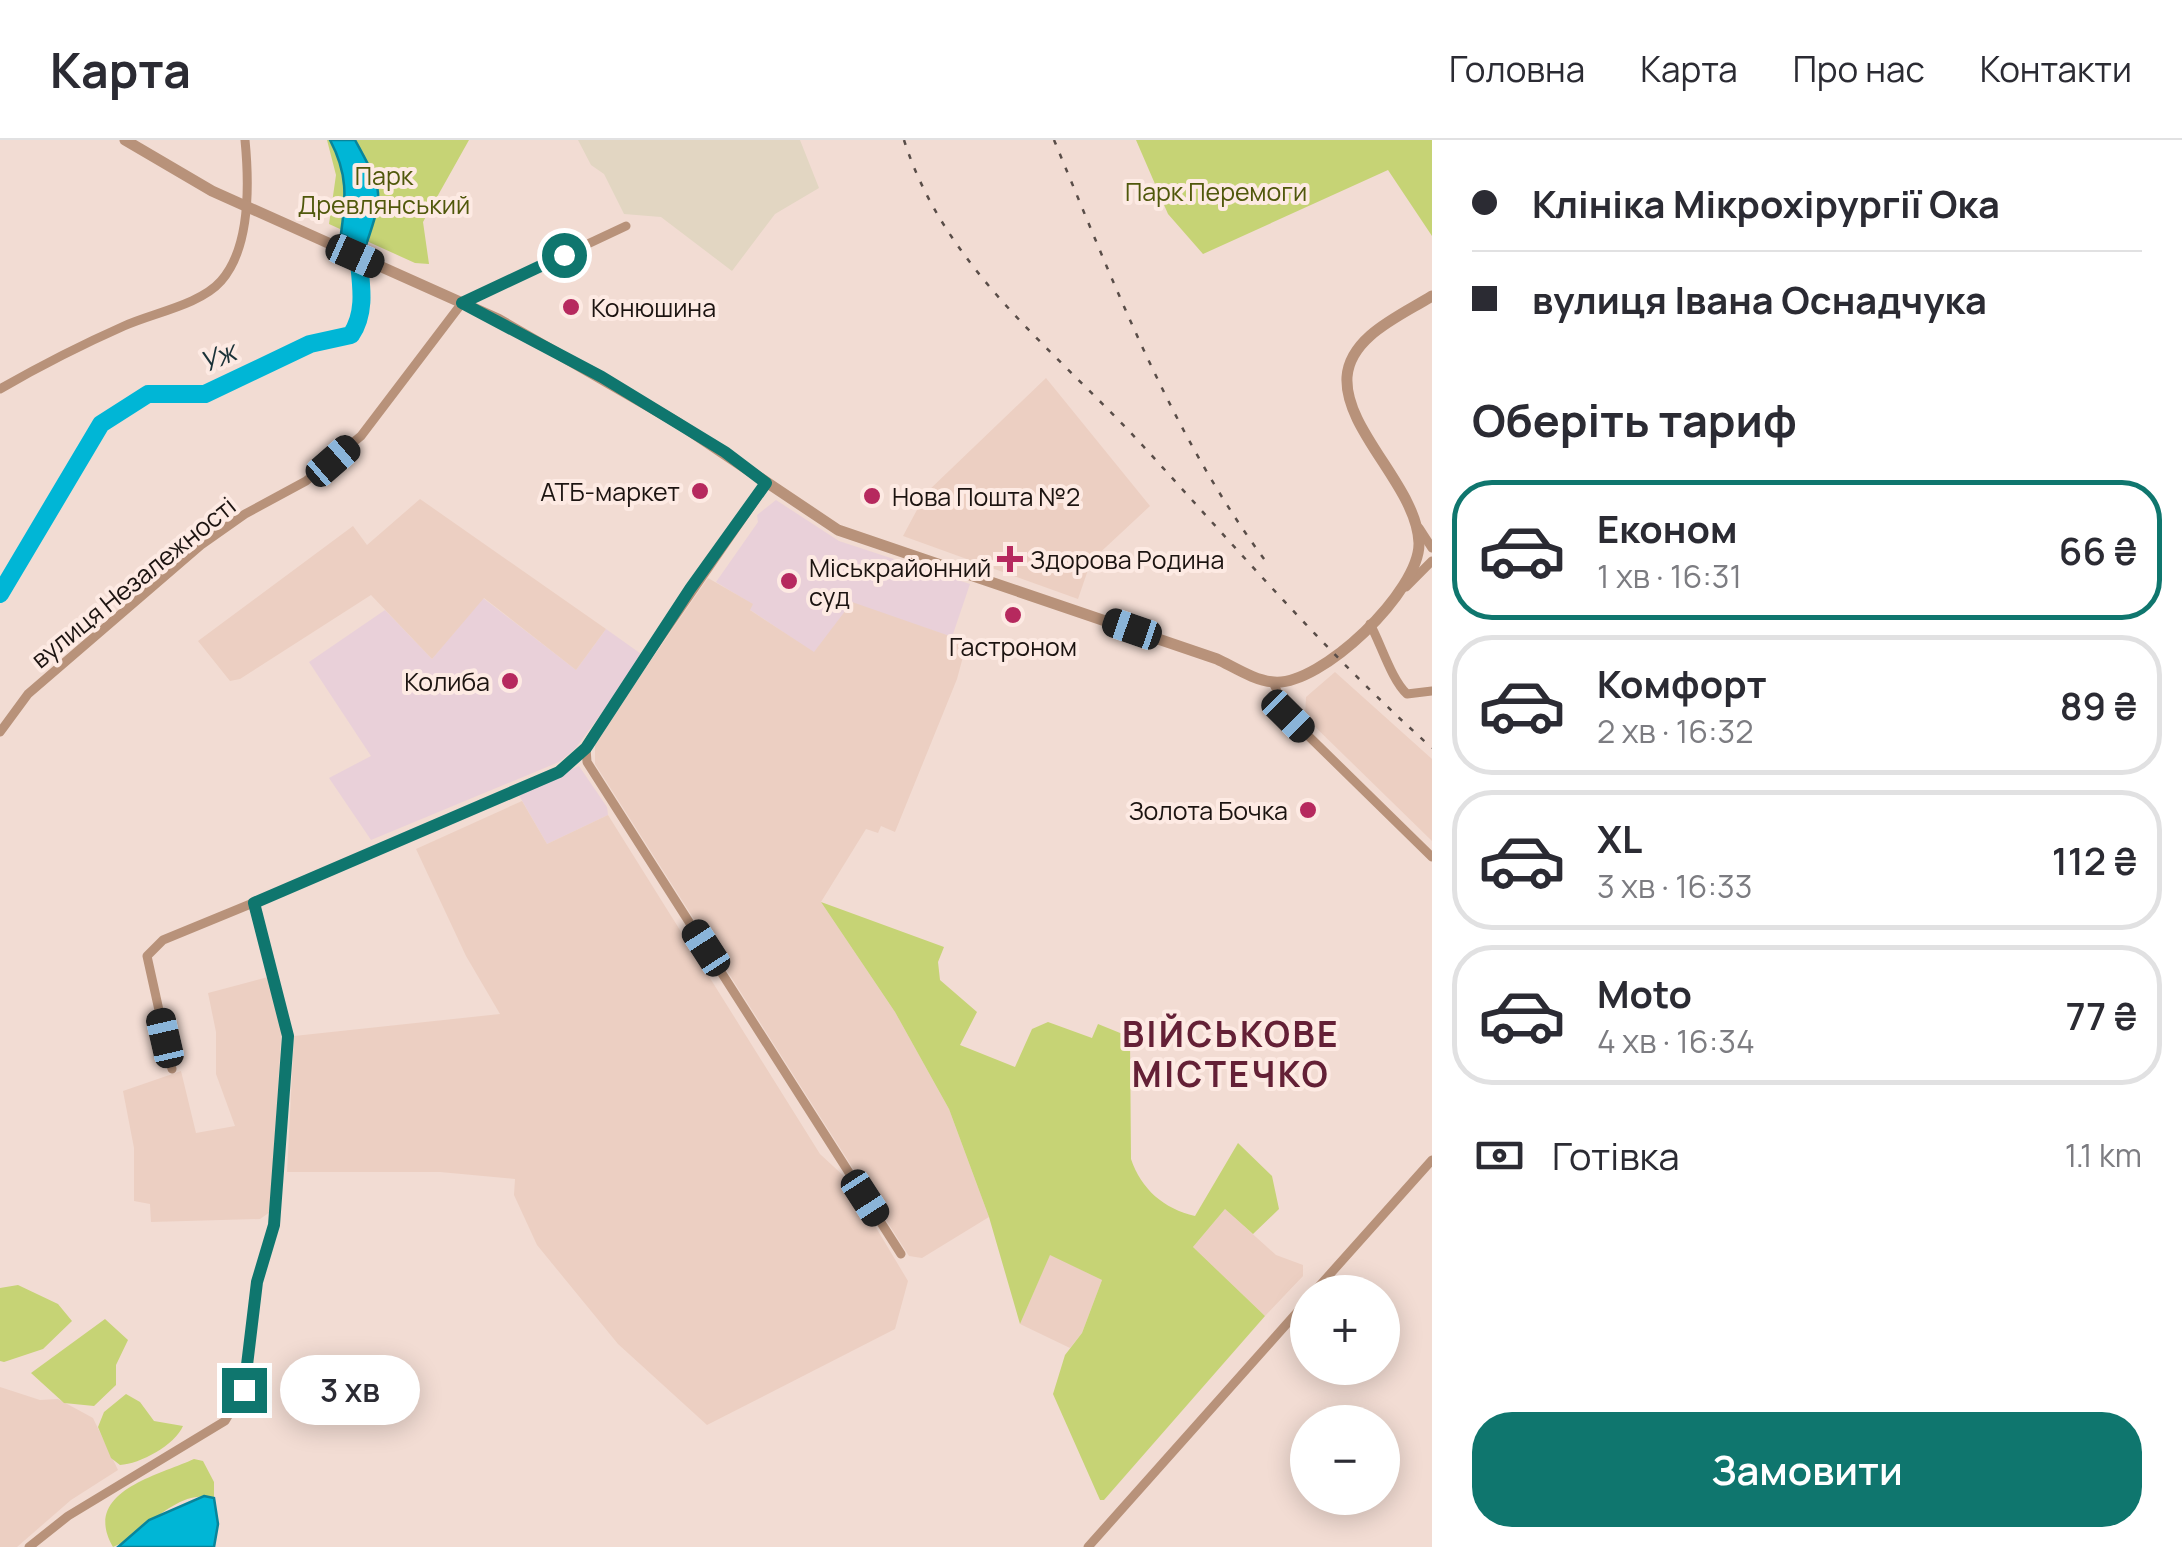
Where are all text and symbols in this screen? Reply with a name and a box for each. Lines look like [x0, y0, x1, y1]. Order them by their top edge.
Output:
text: Карта [50, 37, 191, 102]
text: Головна [1449, 45, 1585, 93]
text: Карта [1640, 45, 1738, 93]
text: Про нас [1793, 45, 1925, 93]
text: Контакти [1980, 45, 2132, 93]
park label: Парк Древлянський [298, 158, 470, 222]
park label: Парк Перемоги [1125, 174, 1307, 209]
text: Клініка Мікрохірургії Ока [1532, 177, 2000, 229]
car [321, 230, 389, 282]
route start [542, 233, 587, 278]
text: вулиця Івана Оснадчука [1532, 273, 1987, 325]
place label: Конюшина [591, 290, 716, 325]
marker: Конюшина [560, 296, 582, 318]
water label: Уж [193, 330, 244, 381]
text: Оберіть тариф [1472, 389, 1797, 451]
car [301, 430, 365, 492]
place label: АТБ-маркет [540, 474, 680, 509]
place label: Нова Пошта №2 [892, 479, 1080, 514]
marker: АТБ-маркет [689, 480, 711, 502]
marker: Нова Пошта №2 [861, 485, 883, 507]
street label: вулиця Незалежності [23, 488, 243, 676]
text: Економ [1597, 502, 1737, 554]
icon: car [1477, 505, 1567, 595]
text: 66 ₴ [2059, 524, 2137, 576]
place label: Здорова Родина [1030, 542, 1224, 577]
marker: Здорова Родина [999, 548, 1021, 570]
place label: Міськрайонний суд [809, 550, 991, 614]
text: 1 хв · 16:31 [1597, 554, 1742, 598]
marker: Міськрайонний суд [778, 570, 800, 592]
marker: Гастроном [1002, 604, 1024, 626]
car [1099, 605, 1165, 653]
place label: Гастроном [949, 629, 1077, 664]
text: Комфорт [1597, 657, 1767, 709]
icon: car [1477, 660, 1567, 750]
place label: Колиба [404, 664, 490, 699]
marker: Колиба [499, 670, 521, 692]
text: 89 ₴ [2060, 679, 2137, 731]
car [1256, 684, 1320, 748]
text: 2 хв · 16:32 [1597, 709, 1754, 753]
place label: Золота Бочка [1129, 793, 1288, 828]
marker: Золота Бочка [1297, 799, 1319, 821]
text: XL [1597, 812, 1642, 864]
icon: car [1477, 815, 1567, 905]
text: 112 ₴ [2052, 834, 2137, 886]
text: 3 хв · 16:33 [1597, 864, 1752, 908]
car [677, 915, 735, 981]
text: Moto [1597, 967, 1692, 1019]
icon: car [1477, 970, 1567, 1060]
text: 77 ₴ [2066, 989, 2137, 1041]
car [144, 1005, 186, 1071]
district label: ВІЙСЬКОВЕ МІСТЕЧКО [1122, 1010, 1340, 1098]
text: 4 хв · 16:34 [1597, 1019, 1755, 1063]
icon: cash [1472, 1128, 1527, 1183]
text: Готівка [1552, 1129, 1680, 1181]
text: 1.1 km [2065, 1133, 2142, 1177]
car [836, 1165, 894, 1231]
map controls [1290, 1275, 1400, 1515]
button: + [1290, 1275, 1400, 1385]
callout: 3 хв [279, 1355, 419, 1425]
route end [222, 1368, 267, 1413]
text: 3 хв [320, 1368, 380, 1412]
button: − [1290, 1405, 1400, 1515]
button: Замовити [1472, 1412, 2142, 1527]

